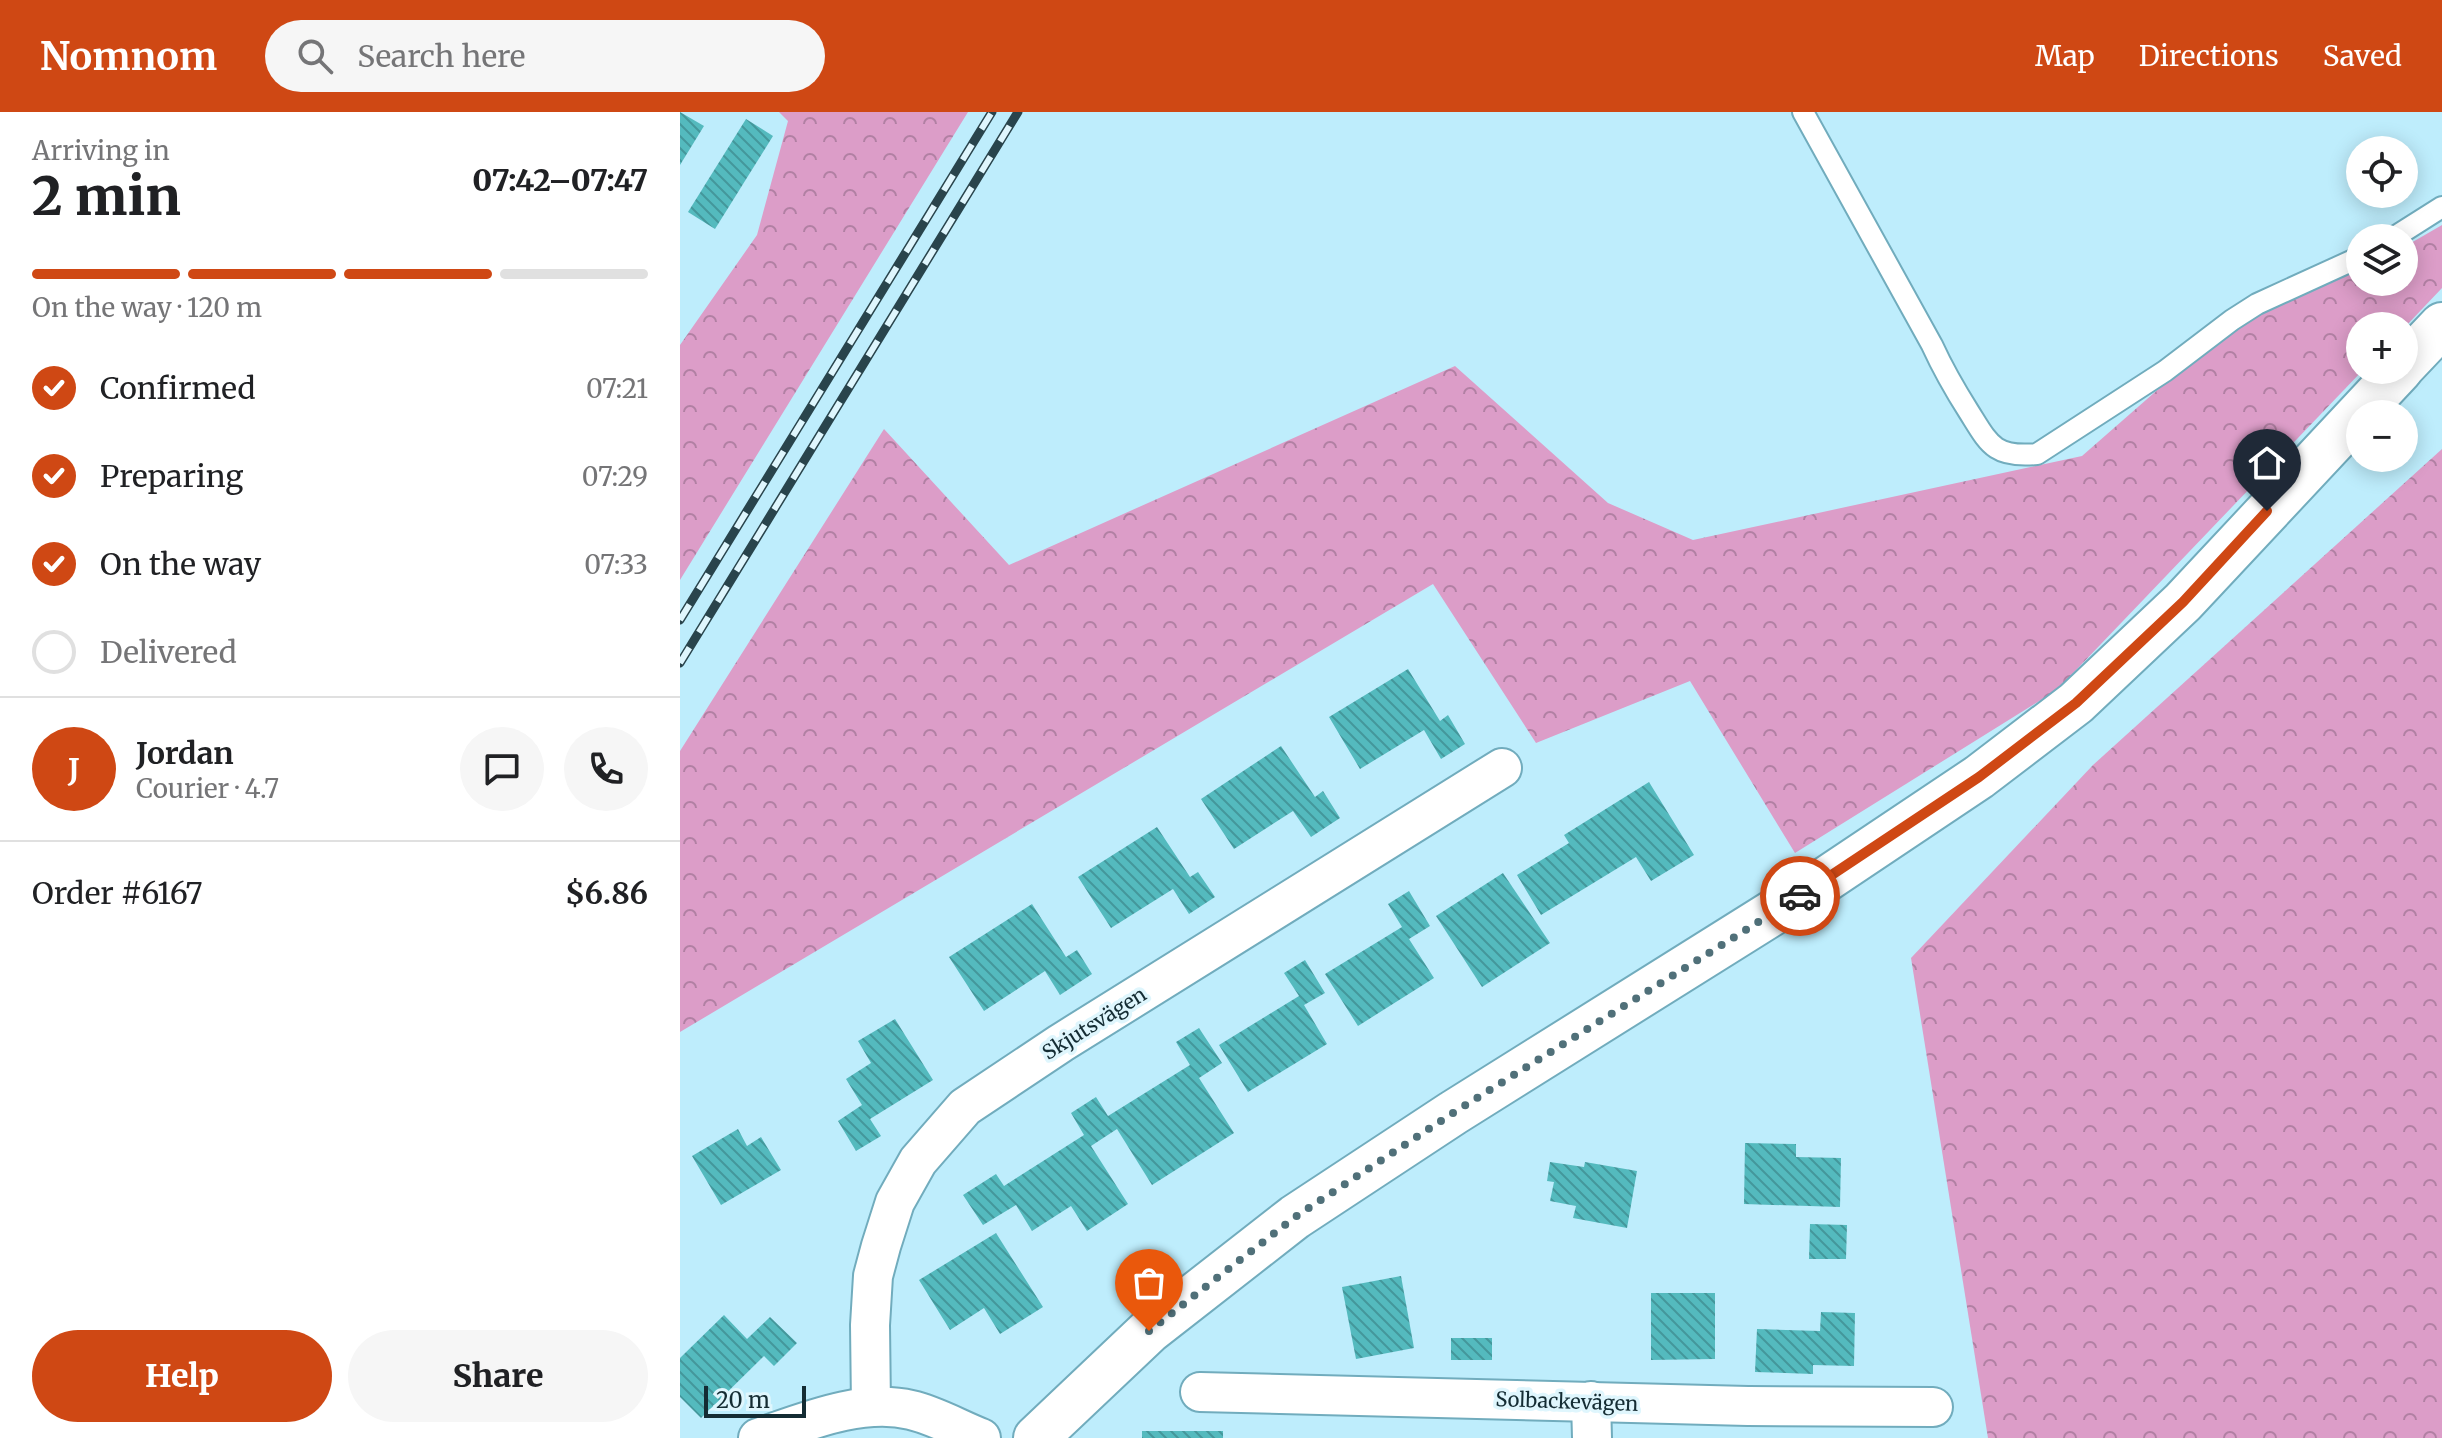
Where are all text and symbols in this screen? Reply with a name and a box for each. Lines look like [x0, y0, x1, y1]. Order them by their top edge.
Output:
search box [265, 20, 825, 92]
text: Nomnom [40, 33, 217, 80]
icon: search [293, 34, 337, 78]
text: Search here [357, 37, 525, 75]
text: Map [2035, 38, 2095, 74]
text: Directions [2139, 38, 2279, 74]
text: Saved [2323, 38, 2402, 74]
text: Arriving in [32, 134, 170, 167]
map controls [2346, 136, 2418, 472]
button: locate [2346, 136, 2418, 208]
text: 07:42–07:47 [472, 161, 648, 199]
text: 2 min [32, 164, 181, 229]
button: layers [2346, 224, 2418, 296]
text: On the way · 120 m [32, 291, 262, 324]
button: + [2346, 312, 2418, 384]
icon: check [32, 366, 76, 410]
text: Confirmed [100, 369, 255, 407]
text: 07:21 [586, 372, 648, 405]
button: − [2346, 400, 2418, 472]
pin [2233, 429, 2301, 511]
icon: home [2245, 441, 2289, 485]
icon: check [32, 454, 76, 498]
text: Preparing [100, 457, 243, 495]
text: 07:29 [582, 460, 648, 493]
icon: check [32, 542, 76, 586]
text: On the way [100, 545, 261, 583]
text: 07:33 [584, 548, 648, 581]
text: Delivered [100, 633, 237, 671]
button: chat [460, 727, 544, 811]
button: phone [564, 727, 648, 811]
text: Jordan [136, 734, 234, 772]
text: J [68, 750, 80, 788]
text: Courier · 4.7 [136, 772, 279, 805]
courier [1760, 856, 1840, 936]
text: Order #6167 [32, 874, 203, 912]
text: $6.86 [565, 874, 648, 912]
icon: car [1778, 874, 1822, 918]
street label: Skjutsvägen [1037, 981, 1151, 1065]
pin [1115, 1249, 1183, 1331]
icon: bag [1127, 1261, 1171, 1305]
button: Help [32, 1330, 332, 1422]
button: Share [348, 1330, 648, 1422]
scale bar [704, 1382, 806, 1418]
text: 20 m [716, 1386, 770, 1414]
street label: Solbackevägen [1495, 1386, 1639, 1416]

